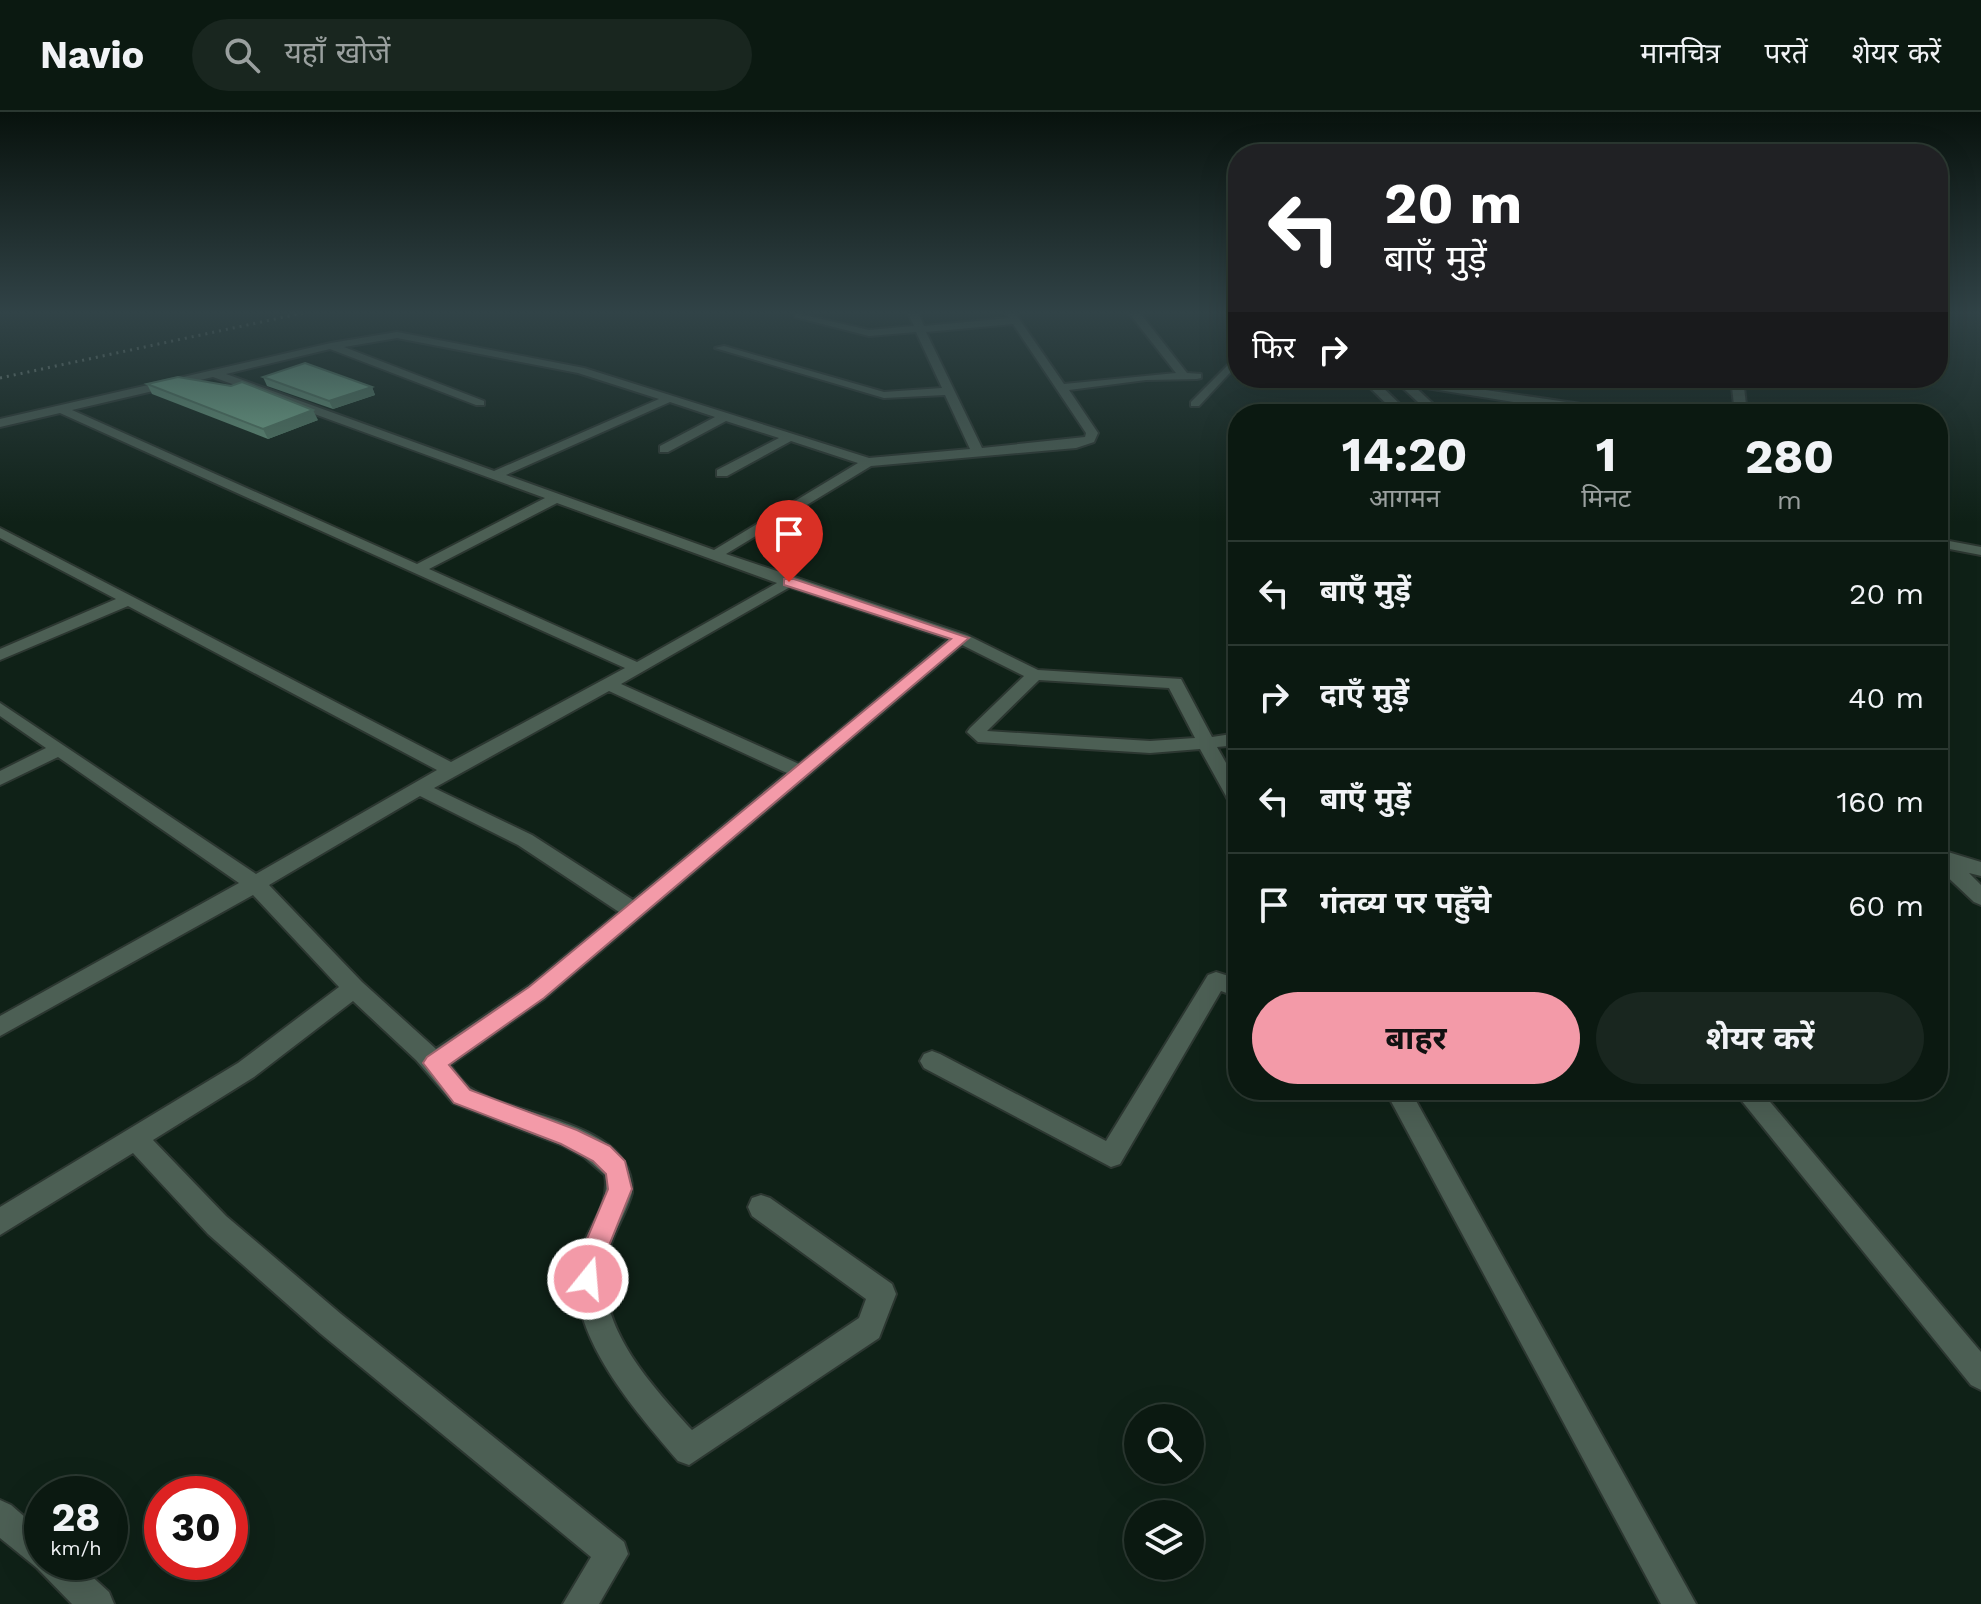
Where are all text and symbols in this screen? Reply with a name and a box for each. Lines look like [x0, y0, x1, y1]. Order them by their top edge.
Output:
search box [192, 19, 752, 91]
text: Navio [40, 33, 144, 77]
icon: search [220, 33, 264, 77]
text: यहाँ खोजें [284, 35, 390, 70]
text: मानचित्र [1640, 37, 1720, 70]
text: परतें [1764, 37, 1808, 70]
text: शेयर करें [1852, 37, 1941, 70]
text: 20 m [1384, 171, 1522, 237]
icon: left [1252, 176, 1356, 280]
text: बाएँ मुड़ें [1384, 238, 1487, 280]
icon: right [1311, 328, 1355, 372]
text: फिर [1252, 330, 1295, 365]
text: 14:20 [1342, 426, 1467, 483]
text: 1 [1596, 426, 1616, 483]
text: 280 [1745, 428, 1834, 485]
text: आगमन [1369, 483, 1440, 513]
text: मिनट [1581, 483, 1631, 513]
text: m [1777, 485, 1802, 515]
pin [755, 500, 823, 582]
icon: arrive [767, 512, 811, 556]
icon: left [1252, 571, 1296, 615]
text: बाएँ मुड़ें [1320, 573, 1411, 608]
text: 20 m [1849, 576, 1924, 611]
icon: right [1252, 675, 1296, 719]
text: दाएँ मुड़ें [1320, 677, 1409, 712]
text: 40 m [1848, 680, 1924, 715]
icon: left [1252, 779, 1296, 823]
text: बाएँ मुड़ें [1320, 781, 1411, 816]
text: 160 m [1837, 784, 1924, 819]
icon: arrive [1252, 883, 1296, 927]
text: गंतव्य पर पहुँचे [1320, 885, 1491, 920]
text: 60 m [1848, 888, 1924, 923]
button: बाहर [1252, 992, 1580, 1084]
button: शेयर करें [1596, 992, 1924, 1084]
position arrow [546, 1237, 630, 1321]
map controls [1124, 1404, 1204, 1580]
button: search [1124, 1404, 1204, 1484]
speed limit sign: 30 [144, 1476, 248, 1580]
text: 28 [52, 1494, 100, 1541]
button: layers [1124, 1500, 1204, 1580]
text: km/h [50, 1536, 102, 1560]

